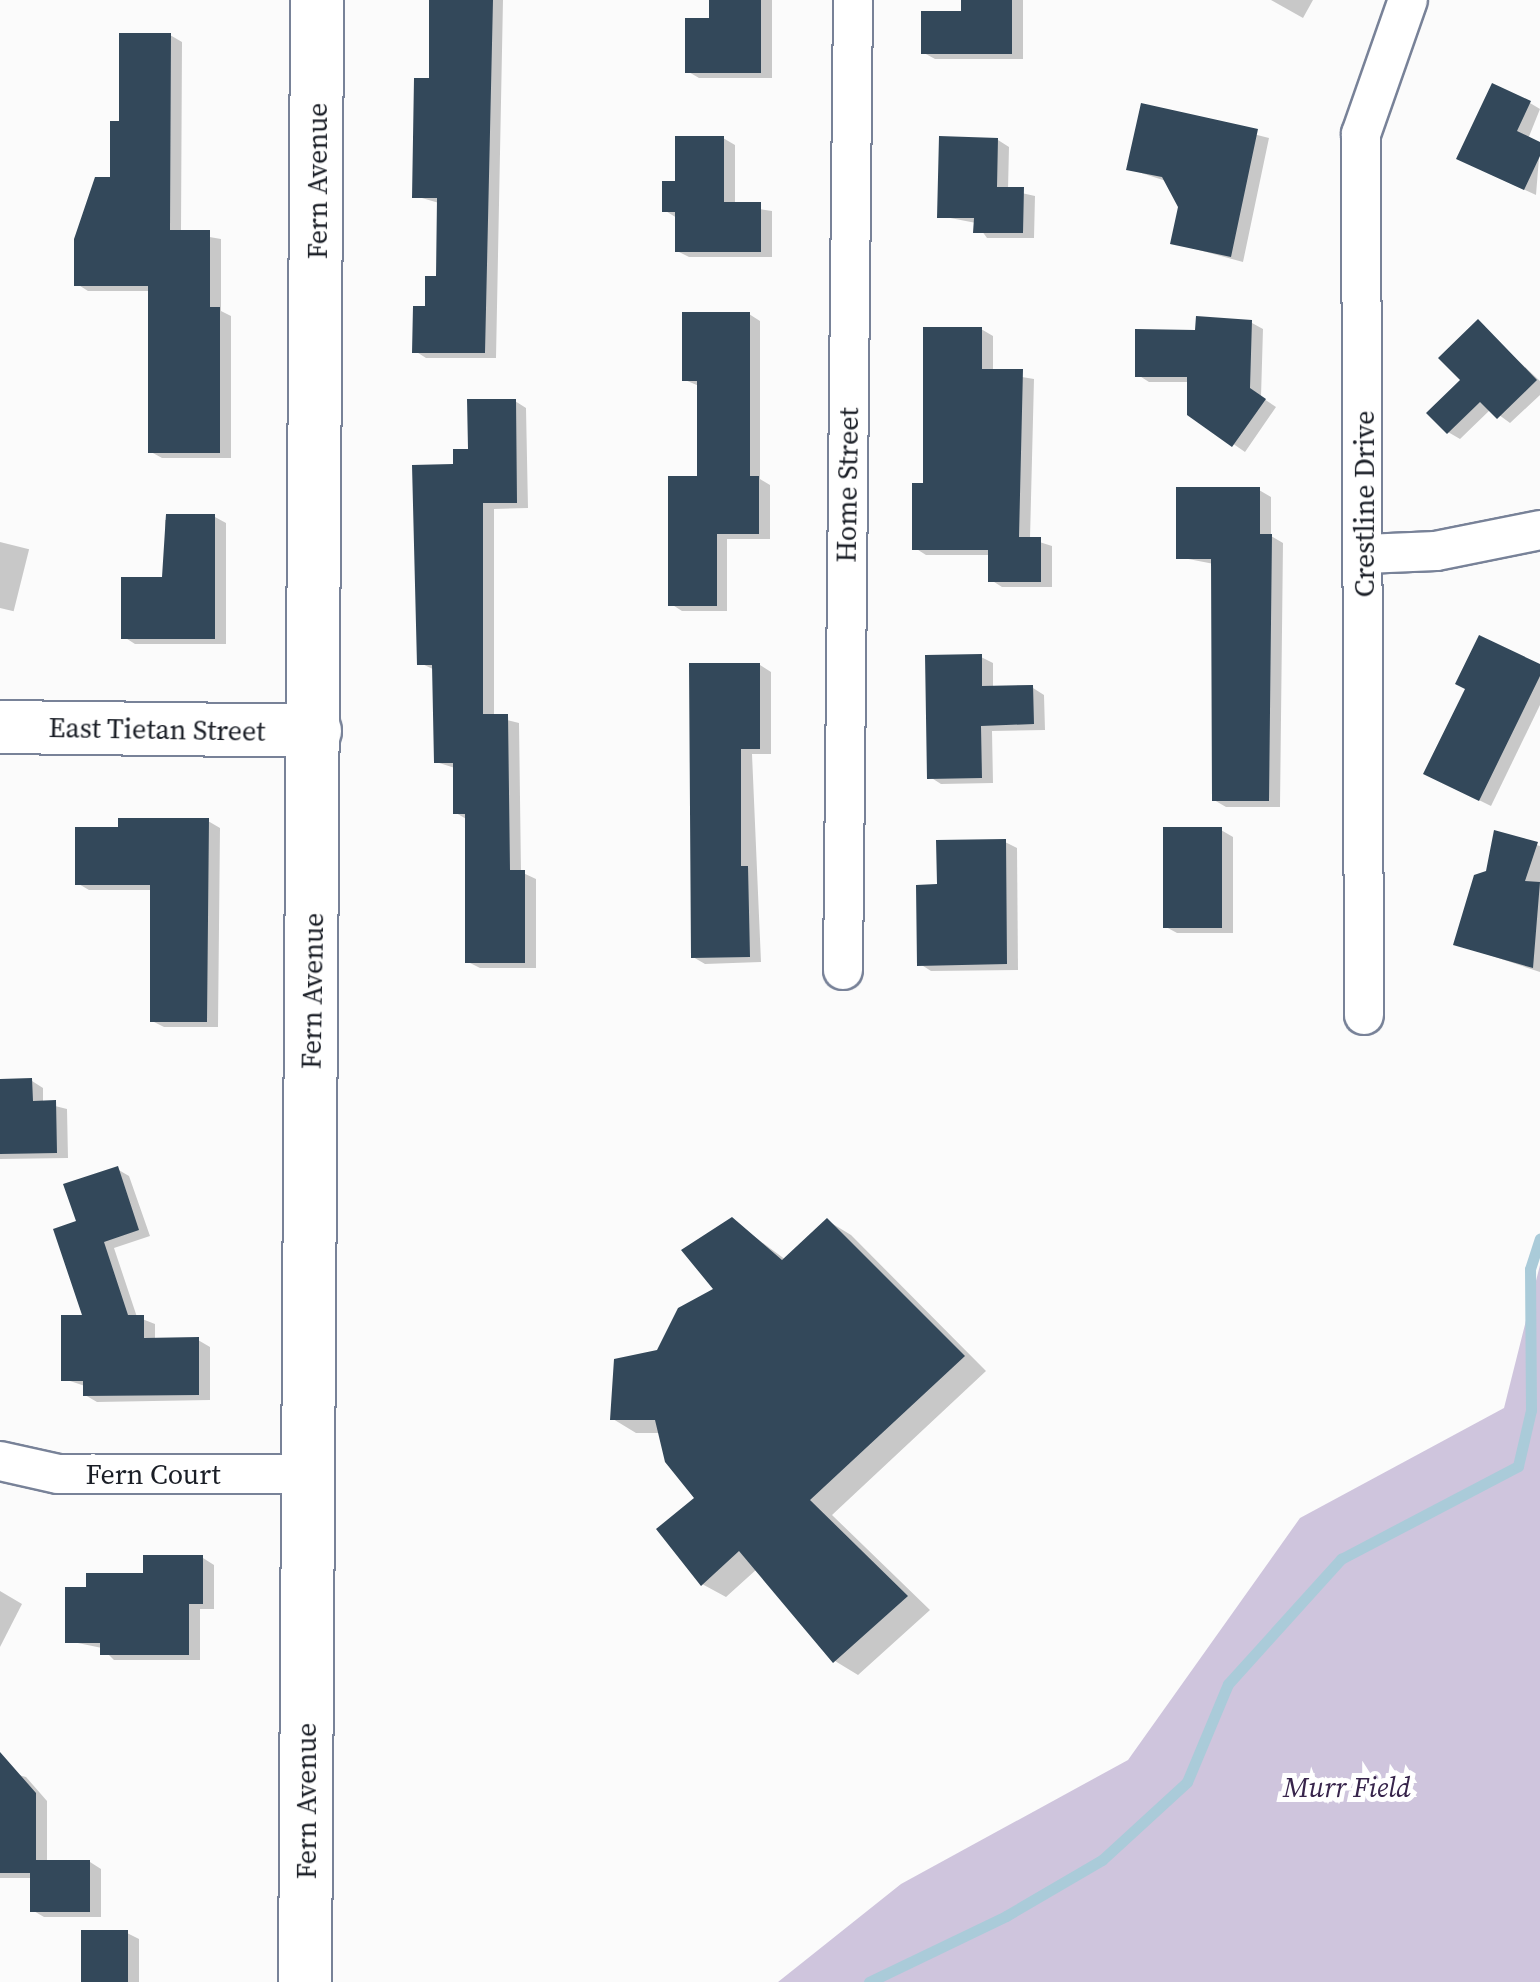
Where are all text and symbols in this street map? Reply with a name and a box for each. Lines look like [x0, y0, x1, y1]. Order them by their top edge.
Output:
street label: Fern Avenue [300, 103, 334, 259]
street label: Home Street [829, 407, 865, 563]
street label: Crestline Drive [1347, 411, 1381, 597]
street label: East Tietan Street [48, 710, 266, 748]
street label: Fern Avenue [294, 912, 330, 1070]
street label: Fern Court [85, 1457, 221, 1491]
street label: Fern Avenue [289, 1723, 323, 1879]
park label: Murr Field [1283, 1770, 1411, 1804]

